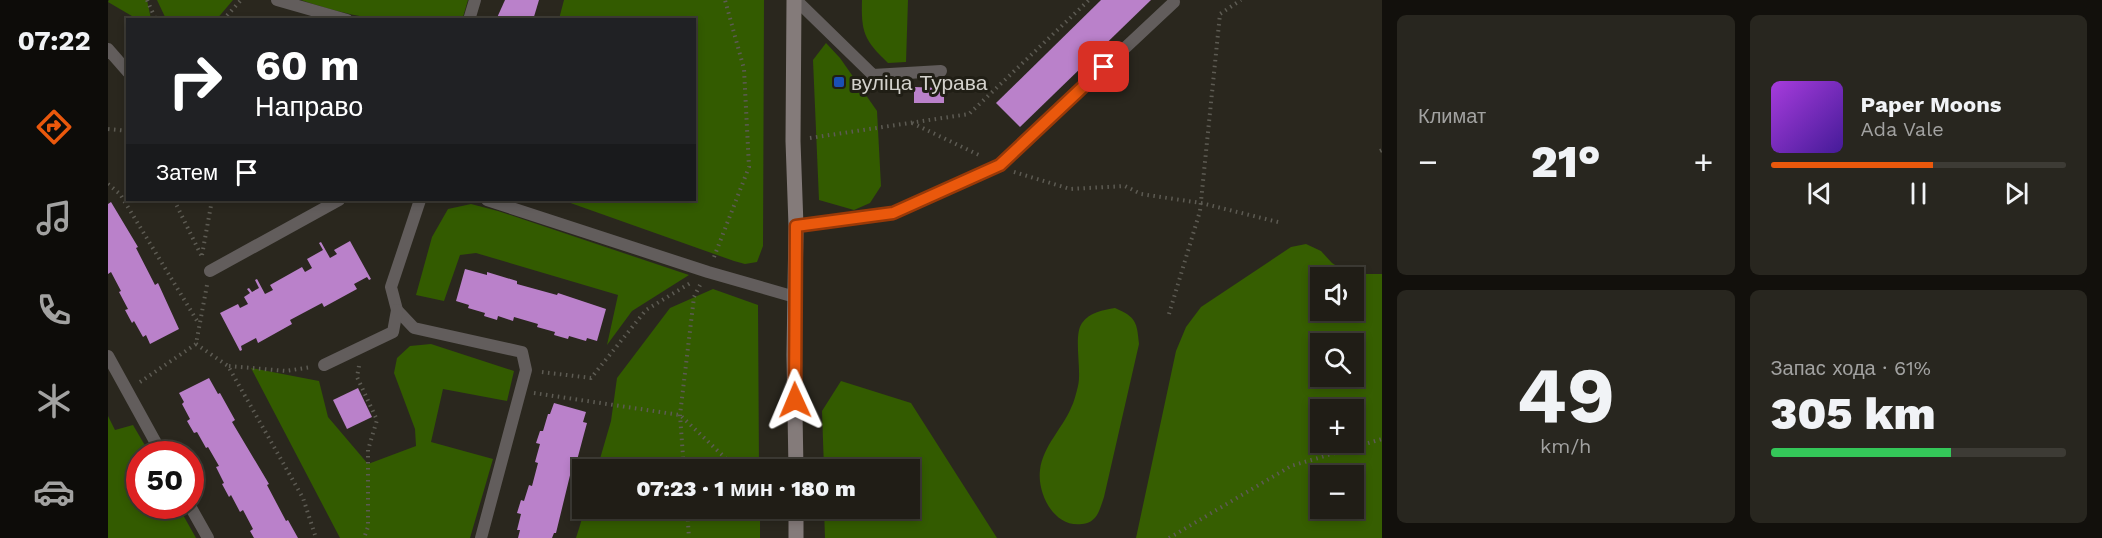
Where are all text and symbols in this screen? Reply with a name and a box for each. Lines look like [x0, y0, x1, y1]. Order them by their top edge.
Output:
text: 07:22 [18, 25, 90, 57]
text: 60 m [255, 41, 359, 90]
pin [1078, 41, 1129, 92]
icon: right [156, 42, 234, 120]
icon: arrive [1087, 50, 1120, 83]
place label: вуліца Турава [851, 70, 988, 95]
marker: вуліца Турава [832, 75, 846, 89]
text: Направо [255, 91, 363, 123]
text: Paper Moons [1861, 92, 2002, 117]
text: Климат [1418, 104, 1486, 128]
icon: directions [33, 106, 75, 148]
text: Ada Vale [1861, 117, 1944, 141]
text: 21° [1531, 135, 1601, 188]
text: − [1418, 142, 1438, 181]
text: + [1694, 142, 1713, 181]
icon: arrive [230, 156, 263, 189]
text: Затем [156, 160, 218, 185]
icon: previous [1803, 177, 1836, 210]
icon: pause [1902, 177, 1935, 210]
icon: next [2000, 177, 2033, 210]
icon: music [33, 197, 75, 239]
map controls [1310, 267, 1364, 519]
button: sound [1310, 267, 1364, 321]
icon: phone [33, 289, 75, 331]
button: search [1310, 333, 1364, 387]
text: 49 [1517, 349, 1615, 441]
text: Запас хода · 61% [1771, 356, 1931, 380]
position arrow [763, 368, 827, 432]
icon: climate [33, 380, 75, 422]
text: 305 km [1771, 387, 1936, 440]
button: + [1310, 399, 1364, 453]
text: km/h [1540, 434, 1592, 458]
speed limit sign: 50 [126, 441, 204, 519]
button: − [1310, 465, 1364, 519]
icon: car [33, 471, 75, 513]
text: 07:23 · 1 мин · 180 m [636, 476, 856, 501]

